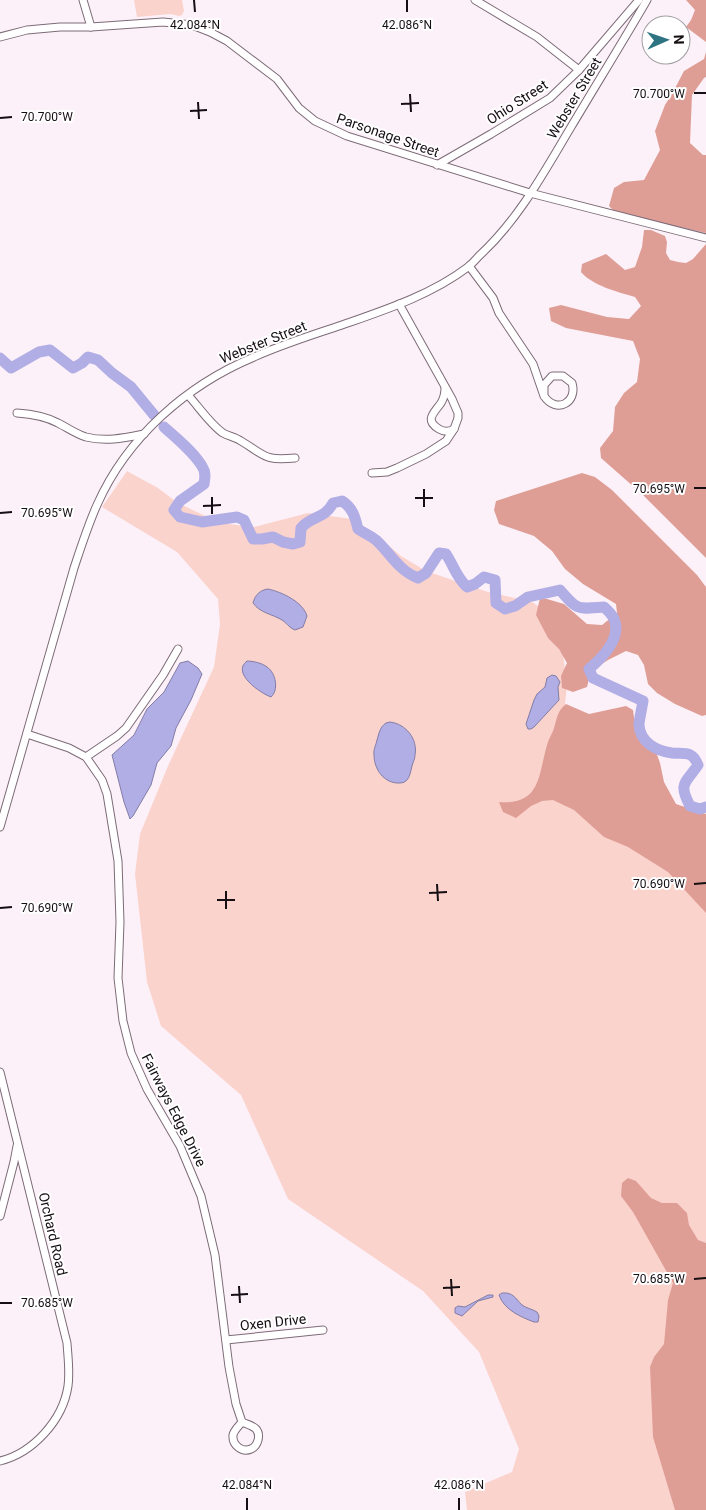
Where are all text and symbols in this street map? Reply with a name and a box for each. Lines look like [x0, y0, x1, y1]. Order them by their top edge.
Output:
north arrow [641, 15, 691, 65]
text: 42.084°N [170, 18, 220, 32]
text: 42.086°N [382, 18, 432, 32]
text: N [671, 34, 687, 45]
street label: Webster Street [543, 54, 605, 141]
street label: Ohio Street [484, 76, 551, 128]
text: 70.700°W [633, 87, 685, 101]
text: 70.700°W [21, 110, 73, 124]
street label: Parsonage Street [335, 110, 442, 160]
street label: Webster Street [217, 317, 309, 367]
text: 70.695°W [633, 482, 685, 496]
text: 70.695°W [21, 506, 73, 520]
text: 70.690°W [633, 877, 685, 891]
text: 70.690°W [21, 901, 73, 915]
street label: Fairways Edge Drive [139, 1051, 209, 1169]
street label: Orchard Road [36, 1191, 70, 1277]
text: 70.685°W [633, 1272, 685, 1286]
text: 70.685°W [21, 1296, 73, 1310]
street label: Oxen Drive [239, 1311, 307, 1333]
text: 42.084°N [222, 1478, 272, 1492]
text: 42.086°N [434, 1478, 484, 1492]

